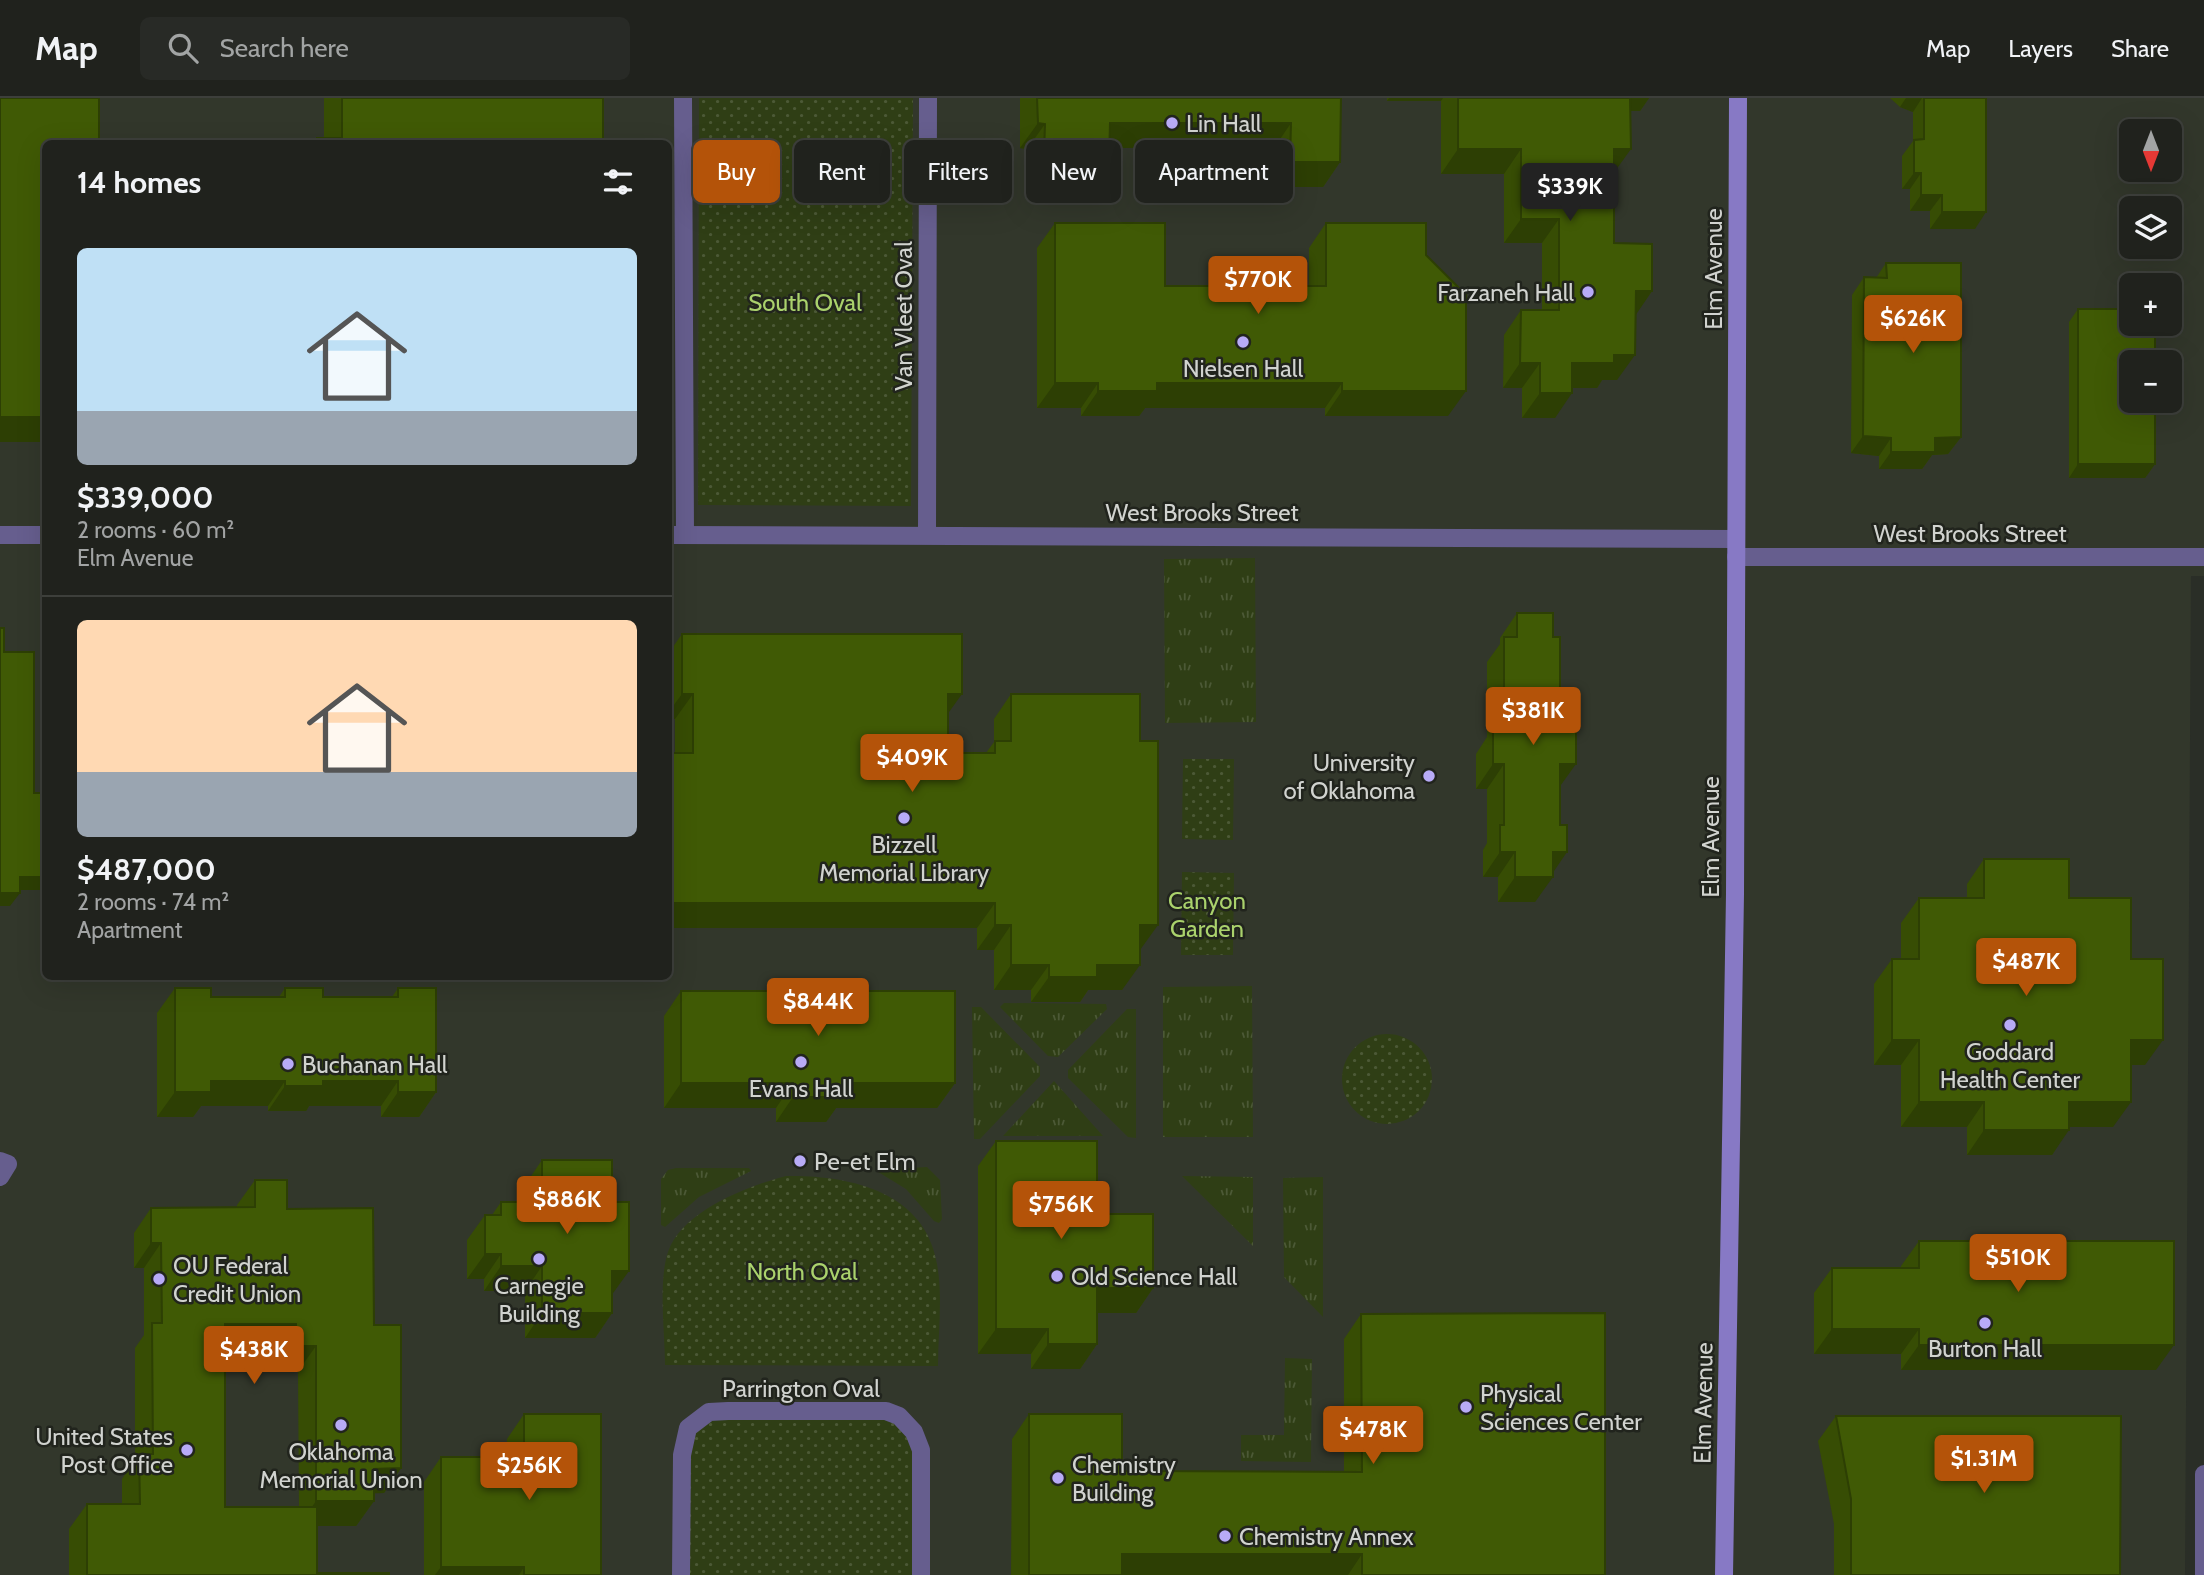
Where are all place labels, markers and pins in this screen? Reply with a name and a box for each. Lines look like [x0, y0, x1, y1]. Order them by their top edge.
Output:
place label: Lin Hall [1186, 109, 1262, 138]
marker: Lin Hall [1164, 115, 1180, 131]
pin: $339K [1521, 164, 1619, 223]
pin: $770K [1209, 256, 1307, 316]
place label: Farzaneh Hall [1437, 278, 1574, 307]
marker: Farzaneh Hall [1580, 284, 1596, 300]
pin: $626K [1864, 296, 1962, 355]
marker: Nielsen Hall [1235, 334, 1251, 350]
place label: Nielsen Hall [1183, 354, 1303, 383]
pin: $381K [1484, 688, 1582, 747]
pin: $409K [863, 734, 961, 794]
place label: University of Oklahoma [1284, 748, 1415, 805]
marker: University of Oklahoma [1421, 768, 1437, 784]
marker: Bizzell Memorial Library [896, 810, 912, 826]
place label: Bizzell Memorial Library [819, 830, 989, 887]
pin: $487K [1977, 939, 2075, 998]
pin: $844K [769, 978, 867, 1038]
marker: Goddard Health Center [2002, 1017, 2018, 1033]
place label: Goddard Health Center [1940, 1037, 2081, 1094]
place label: Buchanan Hall [302, 1050, 448, 1079]
marker: Evans Hall [793, 1054, 809, 1070]
marker: Buchanan Hall [280, 1056, 296, 1072]
place label: Evans Hall [749, 1074, 854, 1103]
place label: Pe-et Elm [814, 1147, 916, 1176]
marker: Pe-et Elm [792, 1153, 808, 1169]
pin: $886K [518, 1176, 616, 1236]
pin: $756K [1012, 1182, 1110, 1241]
pin: $510K [1969, 1234, 2067, 1294]
place label: OU Federal Credit Union [173, 1251, 301, 1308]
marker: Carnegie Building [531, 1251, 547, 1267]
place label: Old Science Hall [1071, 1262, 1238, 1291]
marker: Old Science Hall [1049, 1268, 1065, 1284]
marker: OU Federal Credit Union [151, 1271, 167, 1287]
place label: Carnegie Building [494, 1271, 584, 1328]
marker: Burton Hall [1977, 1315, 1993, 1331]
pin: $438K [205, 1326, 303, 1386]
place label: Burton Hall [1928, 1334, 2042, 1363]
place label: Physical Sciences Center [1480, 1379, 1642, 1436]
marker: Physical Sciences Center [1458, 1399, 1474, 1415]
pin: $478K [1324, 1406, 1422, 1466]
marker: Oklahoma Memorial Union [333, 1417, 349, 1433]
place label: United States Post Office [35, 1422, 173, 1479]
pin: $1.31M [1927, 1436, 2041, 1495]
place label: Oklahoma Memorial Union [259, 1437, 423, 1494]
marker: United States Post Office [179, 1442, 195, 1458]
pin: $256K [480, 1442, 578, 1502]
place label: Chemistry Building [1072, 1450, 1176, 1507]
marker: Chemistry Building [1050, 1470, 1066, 1486]
place label: Chemistry Annex [1239, 1522, 1414, 1551]
marker: Chemistry Annex [1217, 1528, 1233, 1544]

